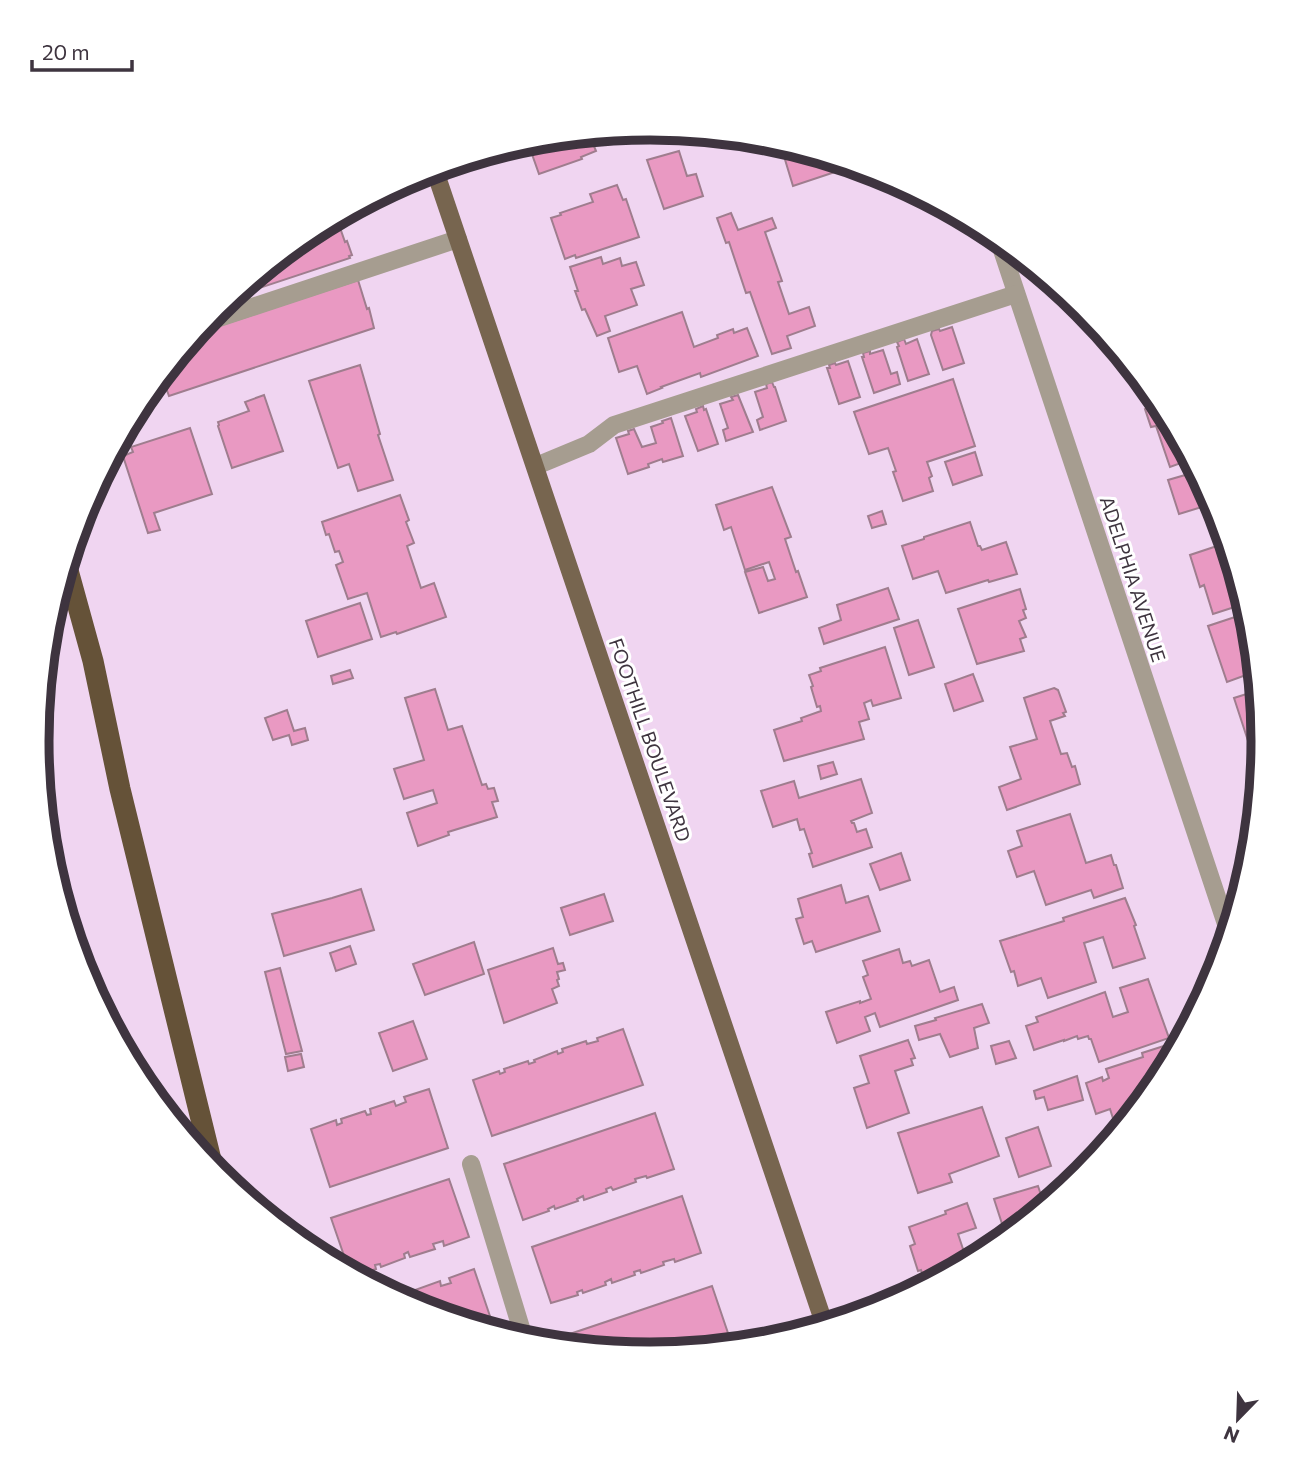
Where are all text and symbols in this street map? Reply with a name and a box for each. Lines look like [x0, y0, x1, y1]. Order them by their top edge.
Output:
scale bar [32, 28, 131, 72]
text: 20 m [42, 39, 90, 64]
street label: ADELPHIA AVENUE [1096, 493, 1171, 665]
street label: FOOTHILL BOULEVARD [605, 635, 696, 845]
north arrow [1203, 1384, 1273, 1454]
text: N [1220, 1422, 1242, 1448]

